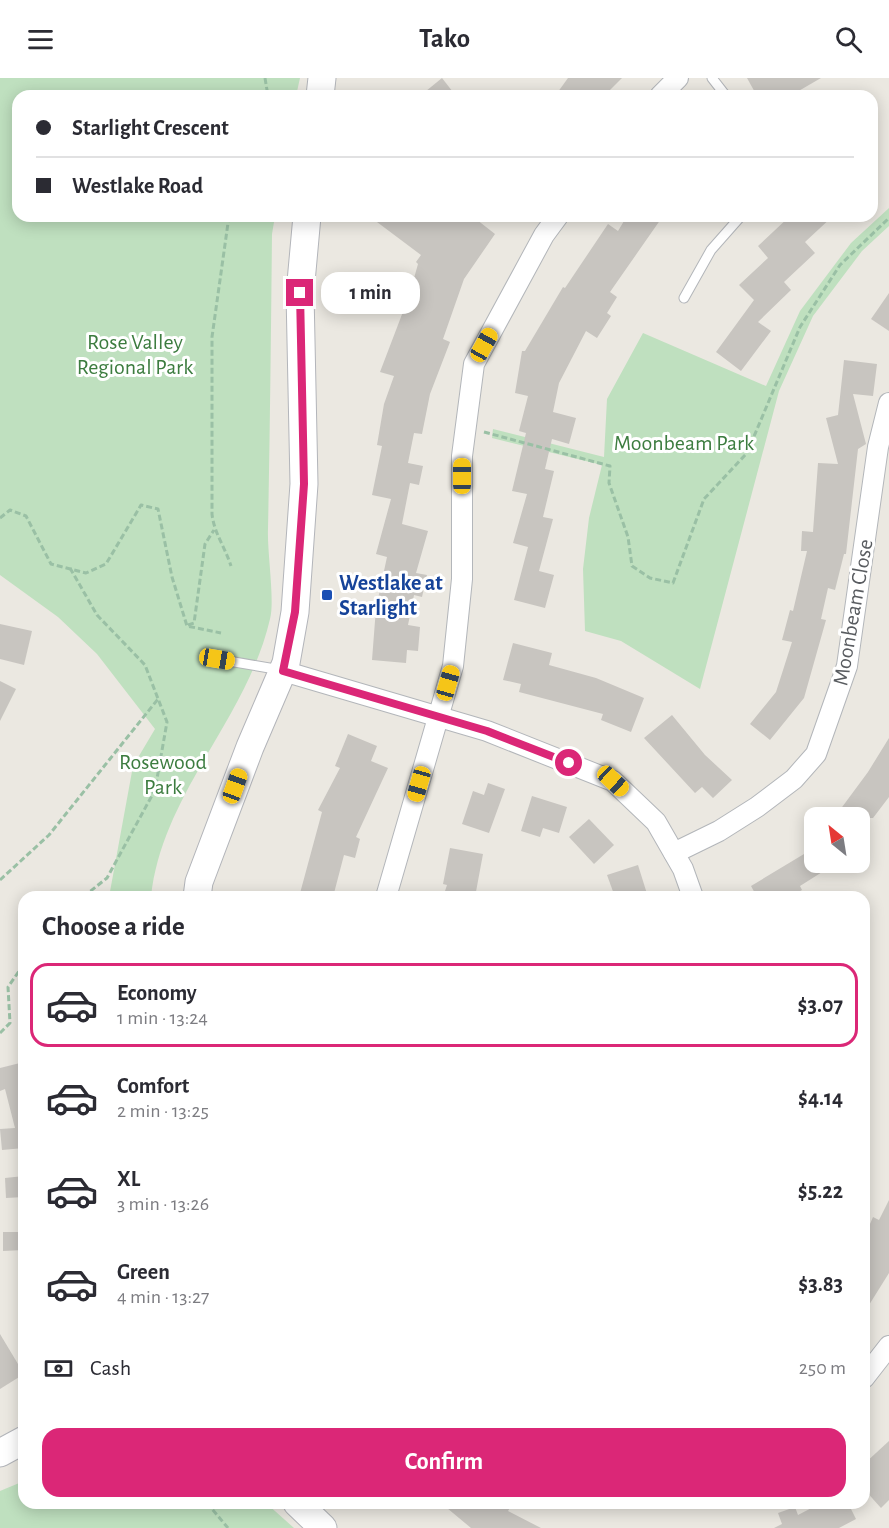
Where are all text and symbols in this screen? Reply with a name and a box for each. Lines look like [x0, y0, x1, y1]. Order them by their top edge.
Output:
icon: menu [24, 23, 57, 56]
icon: search [832, 23, 865, 56]
text: Tako [419, 25, 470, 52]
text: Starlight Crescent [72, 117, 229, 139]
text: Westlake Road [72, 175, 203, 197]
callout: 1 min [321, 272, 420, 314]
route end [286, 279, 313, 306]
text: 1 min [349, 283, 392, 303]
car [467, 325, 501, 365]
park label: Rose Valley Regional Park [77, 331, 193, 378]
park label: Moonbeam Park [614, 432, 754, 454]
car [453, 458, 471, 494]
street label: Moonbeam Close [829, 537, 877, 687]
place label: Westlake at Starlight [339, 572, 443, 619]
marker: Westlake at Starlight [320, 588, 334, 602]
car [198, 647, 236, 671]
car [434, 663, 462, 703]
route start [555, 749, 582, 776]
park label: Rosewood Park [119, 751, 207, 798]
car [594, 762, 632, 800]
car [405, 764, 433, 804]
car [220, 766, 250, 806]
north arrow [804, 807, 870, 873]
map controls [804, 807, 870, 873]
text: Choose a ride [42, 913, 185, 940]
icon: car [45, 978, 99, 1032]
text: Economy [117, 982, 197, 1004]
text: $3.07 [798, 994, 843, 1016]
text: 1 min · 13:24 [117, 1008, 208, 1028]
icon: car [45, 1071, 99, 1125]
text: Comfort [117, 1075, 189, 1097]
text: $4.14 [798, 1087, 843, 1109]
text: 2 min · 13:25 [117, 1101, 209, 1121]
icon: car [45, 1164, 99, 1218]
text: XL [117, 1168, 140, 1190]
text: $5.22 [798, 1180, 843, 1202]
text: 3 min · 13:26 [117, 1194, 209, 1214]
icon: car [45, 1257, 99, 1311]
text: Green [117, 1261, 170, 1283]
text: $3.83 [798, 1273, 843, 1295]
text: 4 min · 13:27 [117, 1287, 209, 1307]
icon: cash [42, 1352, 75, 1385]
text: Cash [90, 1357, 131, 1379]
text: 250 m [799, 1358, 846, 1378]
button: Confirm [42, 1428, 846, 1497]

